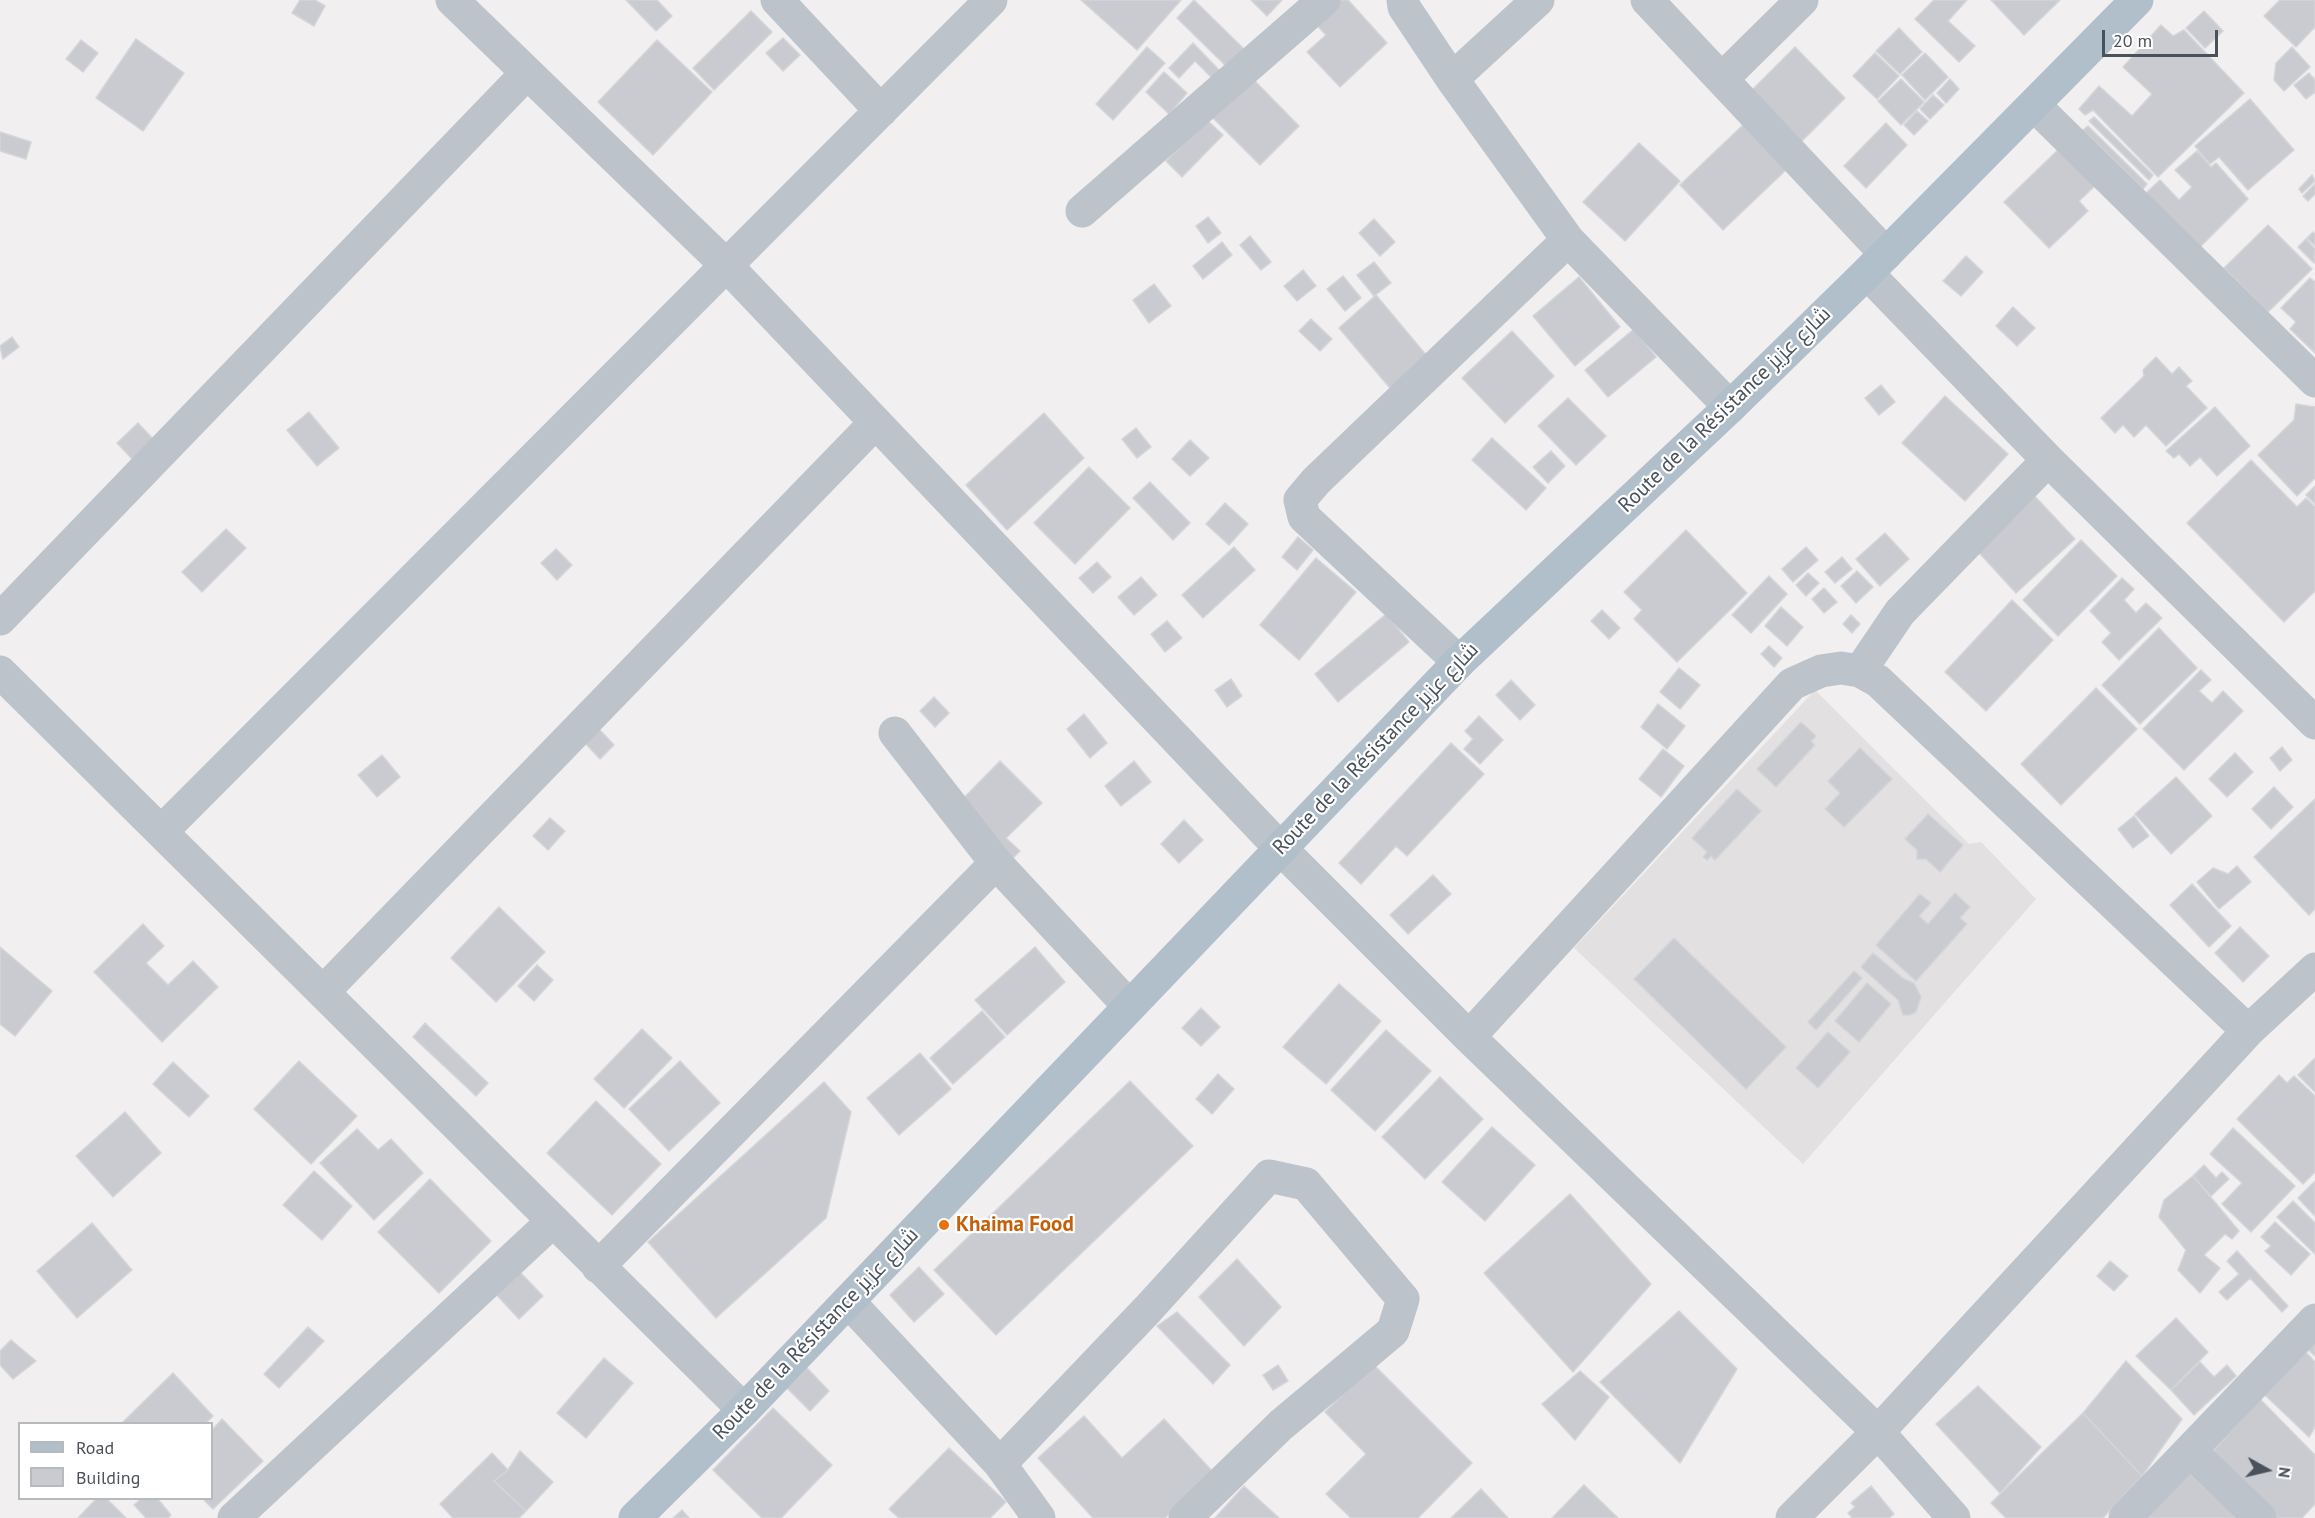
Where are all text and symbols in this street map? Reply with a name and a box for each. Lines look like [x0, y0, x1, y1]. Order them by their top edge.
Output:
scale bar [2105, 18, 2220, 56]
text: 20 m [2113, 29, 2152, 52]
street label: Route de la Résistance شارع عزيز [1614, 302, 1836, 518]
street label: Route de la Résistance شارع عزيز [1268, 638, 1484, 860]
place label: Khaima Food [956, 1212, 1074, 1238]
marker: Khaima Food [937, 1218, 951, 1232]
street label: Route de la Résistance شارع عزيز [708, 1223, 924, 1445]
legend [18, 1422, 213, 1500]
text: Road [76, 1436, 114, 1459]
north arrow [2237, 1440, 2297, 1500]
text: Building [76, 1466, 140, 1489]
text: N [2274, 1466, 2295, 1479]

